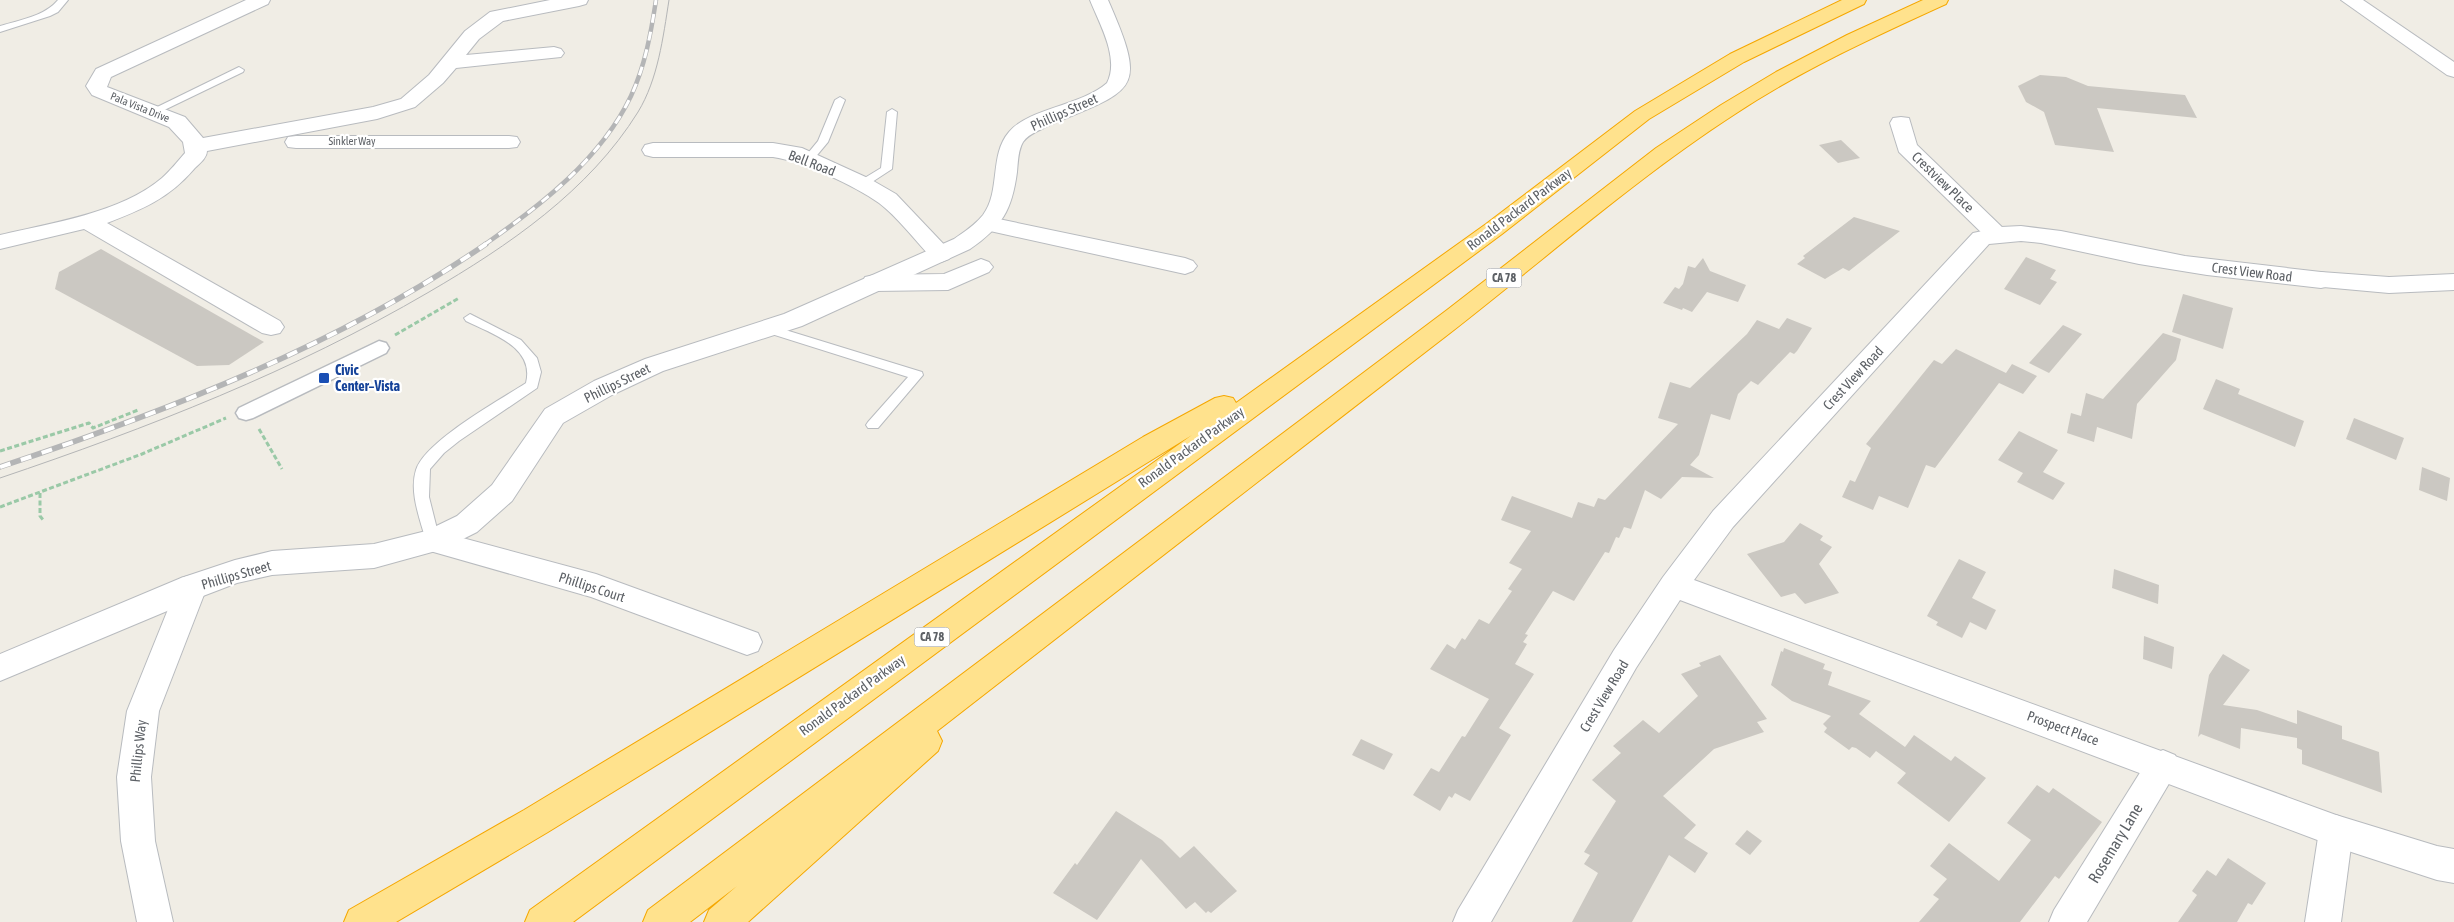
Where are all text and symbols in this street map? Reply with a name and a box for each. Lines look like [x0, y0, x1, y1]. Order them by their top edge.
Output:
street label: Pala Vista Drive [109, 90, 171, 124]
street label: Phillips Street [1028, 90, 1100, 134]
street label: Sinkler Way [328, 135, 376, 147]
street label: Bell Road [786, 147, 838, 179]
street label: Crestview Place [1909, 149, 1977, 215]
street label: Ronald Packard Parkway [1464, 164, 1575, 253]
street label: Crest View Road [2211, 259, 2293, 285]
road number: CA 78 [1486, 268, 1522, 288]
street label: Crest View Road [1820, 343, 1886, 413]
street label: Phillips Street [581, 360, 653, 406]
place label: Civic Center–Vista [335, 362, 400, 394]
marker: Civic Center–Vista [317, 371, 331, 385]
street label: Ronald Packard Parkway [1135, 403, 1247, 491]
street label: Phillips Street [199, 557, 273, 593]
street label: Phillips Court [557, 569, 627, 605]
road number: CA 78 [914, 628, 950, 646]
street label: Ronald Packard Parkway [796, 651, 908, 739]
street label: Crest View Road [1576, 657, 1632, 735]
street label: Prospect Place [2025, 708, 2101, 748]
street label: Phillips Way [127, 719, 149, 783]
street label: Rosemary Lane [2084, 800, 2147, 887]

